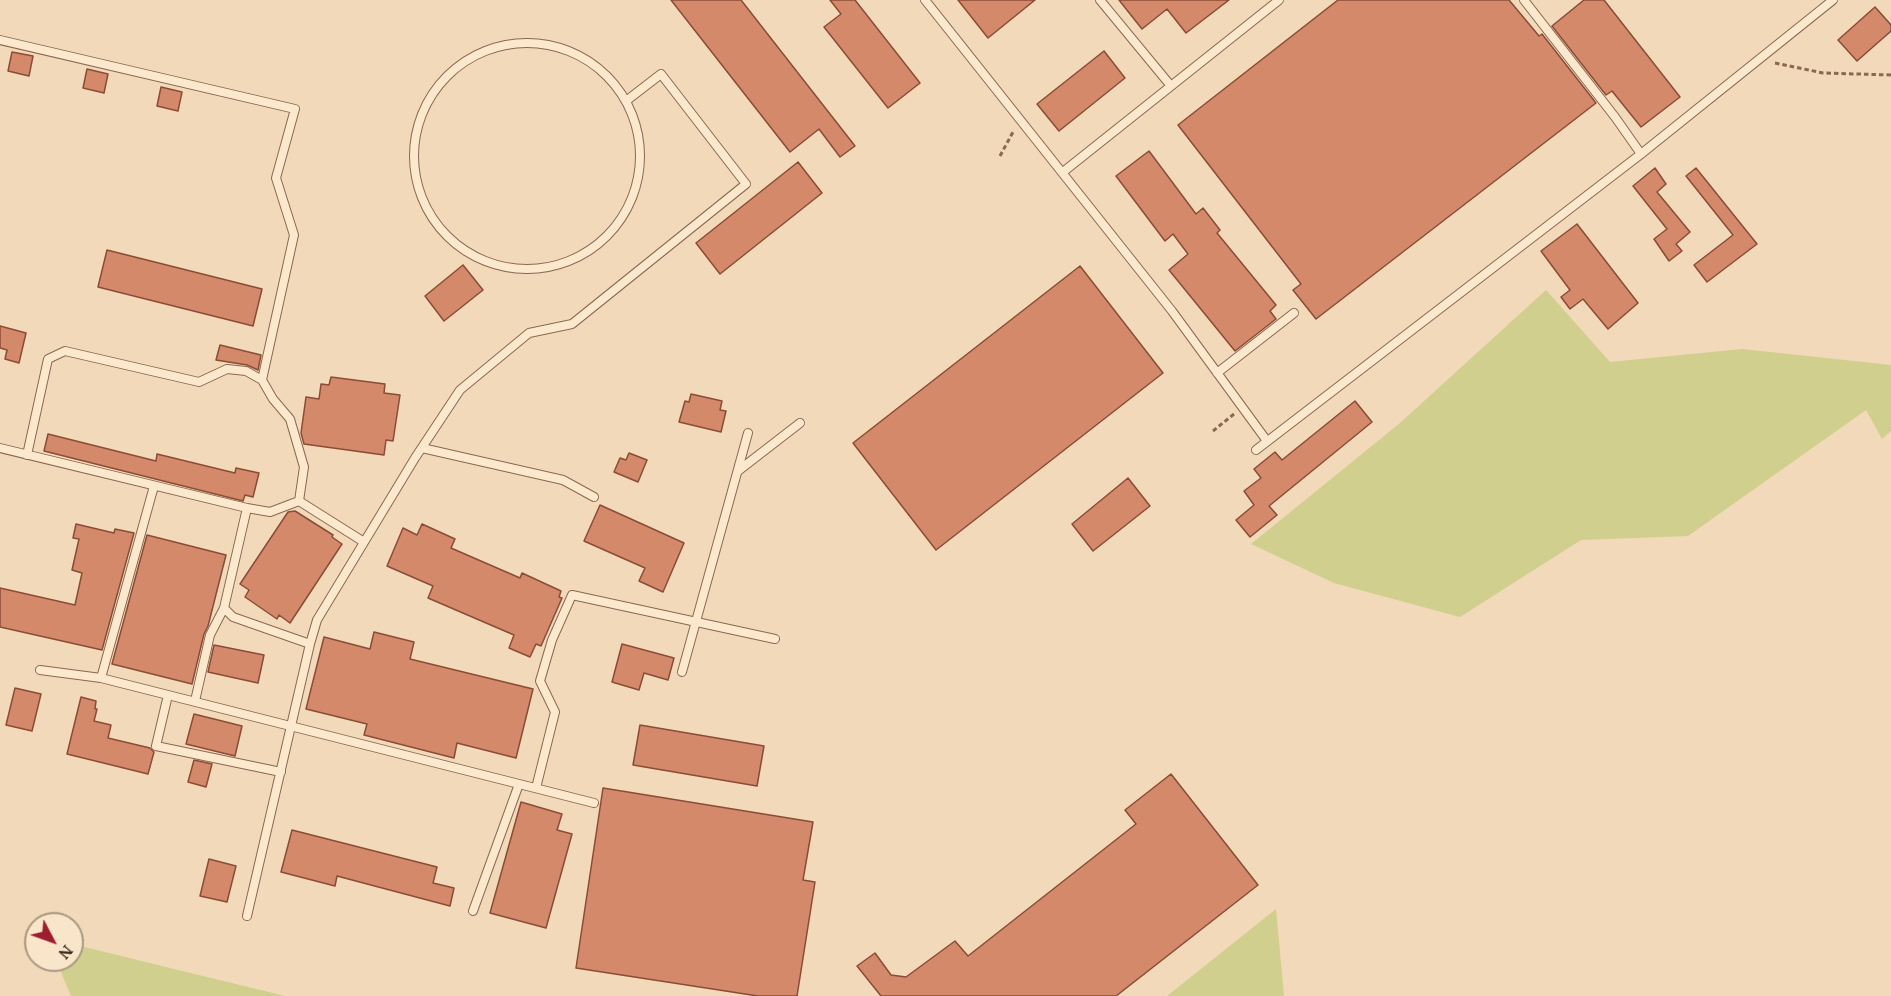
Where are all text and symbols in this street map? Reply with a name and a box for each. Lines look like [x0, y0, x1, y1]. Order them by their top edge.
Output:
north arrow [24, 912, 84, 972]
text: N [54, 941, 78, 964]

